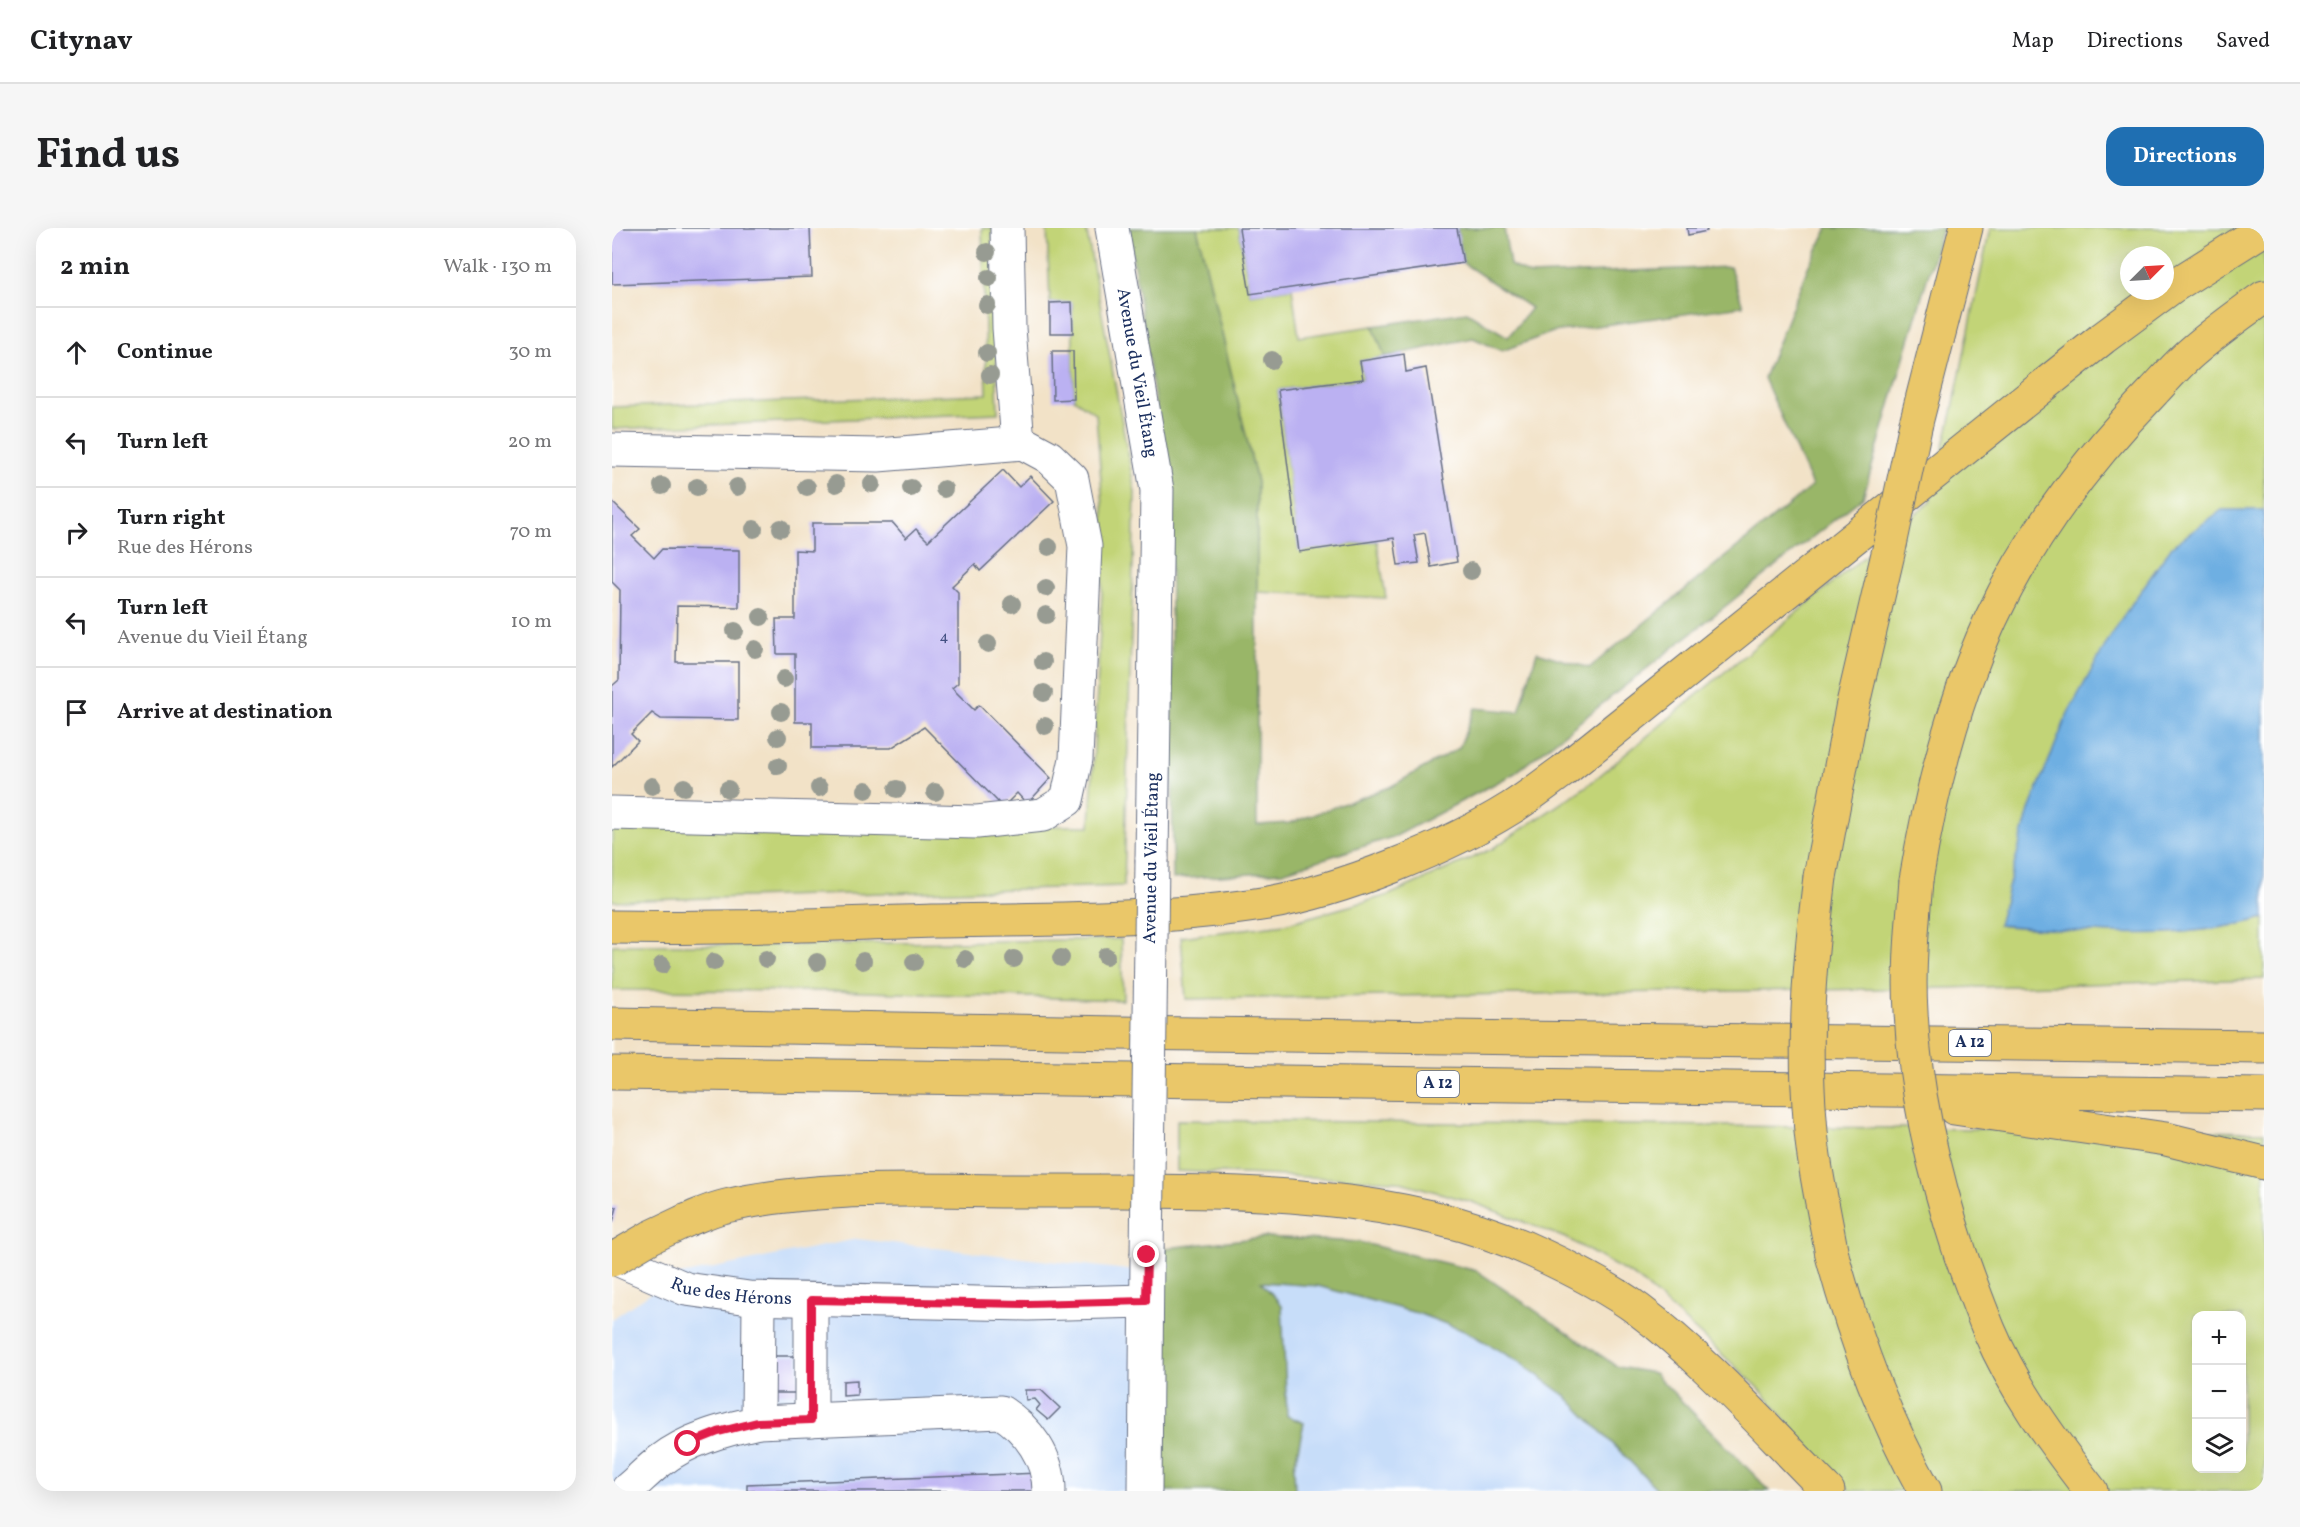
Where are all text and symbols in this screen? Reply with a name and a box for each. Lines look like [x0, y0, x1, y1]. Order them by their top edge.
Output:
text: Citynav [30, 22, 133, 61]
text: Map [2012, 27, 2054, 56]
text: Directions [2087, 27, 2183, 56]
text: Saved [2216, 27, 2270, 56]
text: Find us [36, 127, 180, 186]
button: Directions [2106, 127, 2264, 186]
north arrow [2120, 246, 2174, 300]
text: 2 min [60, 249, 130, 285]
text: Walk · 130 m [443, 253, 552, 281]
street label: Avenue du Vieil Étang [1110, 286, 1164, 460]
icon: ahead [60, 336, 93, 369]
text: Continue [117, 337, 213, 368]
text: 30 m [508, 338, 552, 366]
icon: left [60, 426, 93, 459]
text: Turn left [117, 427, 208, 458]
text: 20 m [508, 428, 552, 456]
text: Turn right [117, 503, 225, 534]
icon: right [60, 516, 93, 549]
text: 70 m [509, 518, 552, 546]
text: Rue des Hérons [117, 534, 253, 562]
text: Turn left [117, 593, 208, 624]
icon: left [60, 606, 93, 639]
text: 10 m [511, 608, 552, 636]
text: Avenue du Vieil Étang [117, 624, 308, 652]
house number: 4 [940, 627, 949, 648]
icon: arrive [60, 696, 93, 729]
text: Arrive at destination [117, 697, 333, 728]
street label: Avenue du Vieil Étang [1138, 772, 1166, 944]
road number: A 12 [1949, 1030, 1991, 1056]
road number: A 12 [1417, 1071, 1459, 1097]
route end [1133, 1241, 1159, 1267]
street label: Rue des Hérons [667, 1271, 792, 1311]
map controls [2192, 1311, 2246, 1473]
button: + [2192, 1311, 2246, 1365]
button: − [2192, 1365, 2246, 1419]
button: layers [2192, 1419, 2246, 1473]
route start [674, 1430, 700, 1456]

